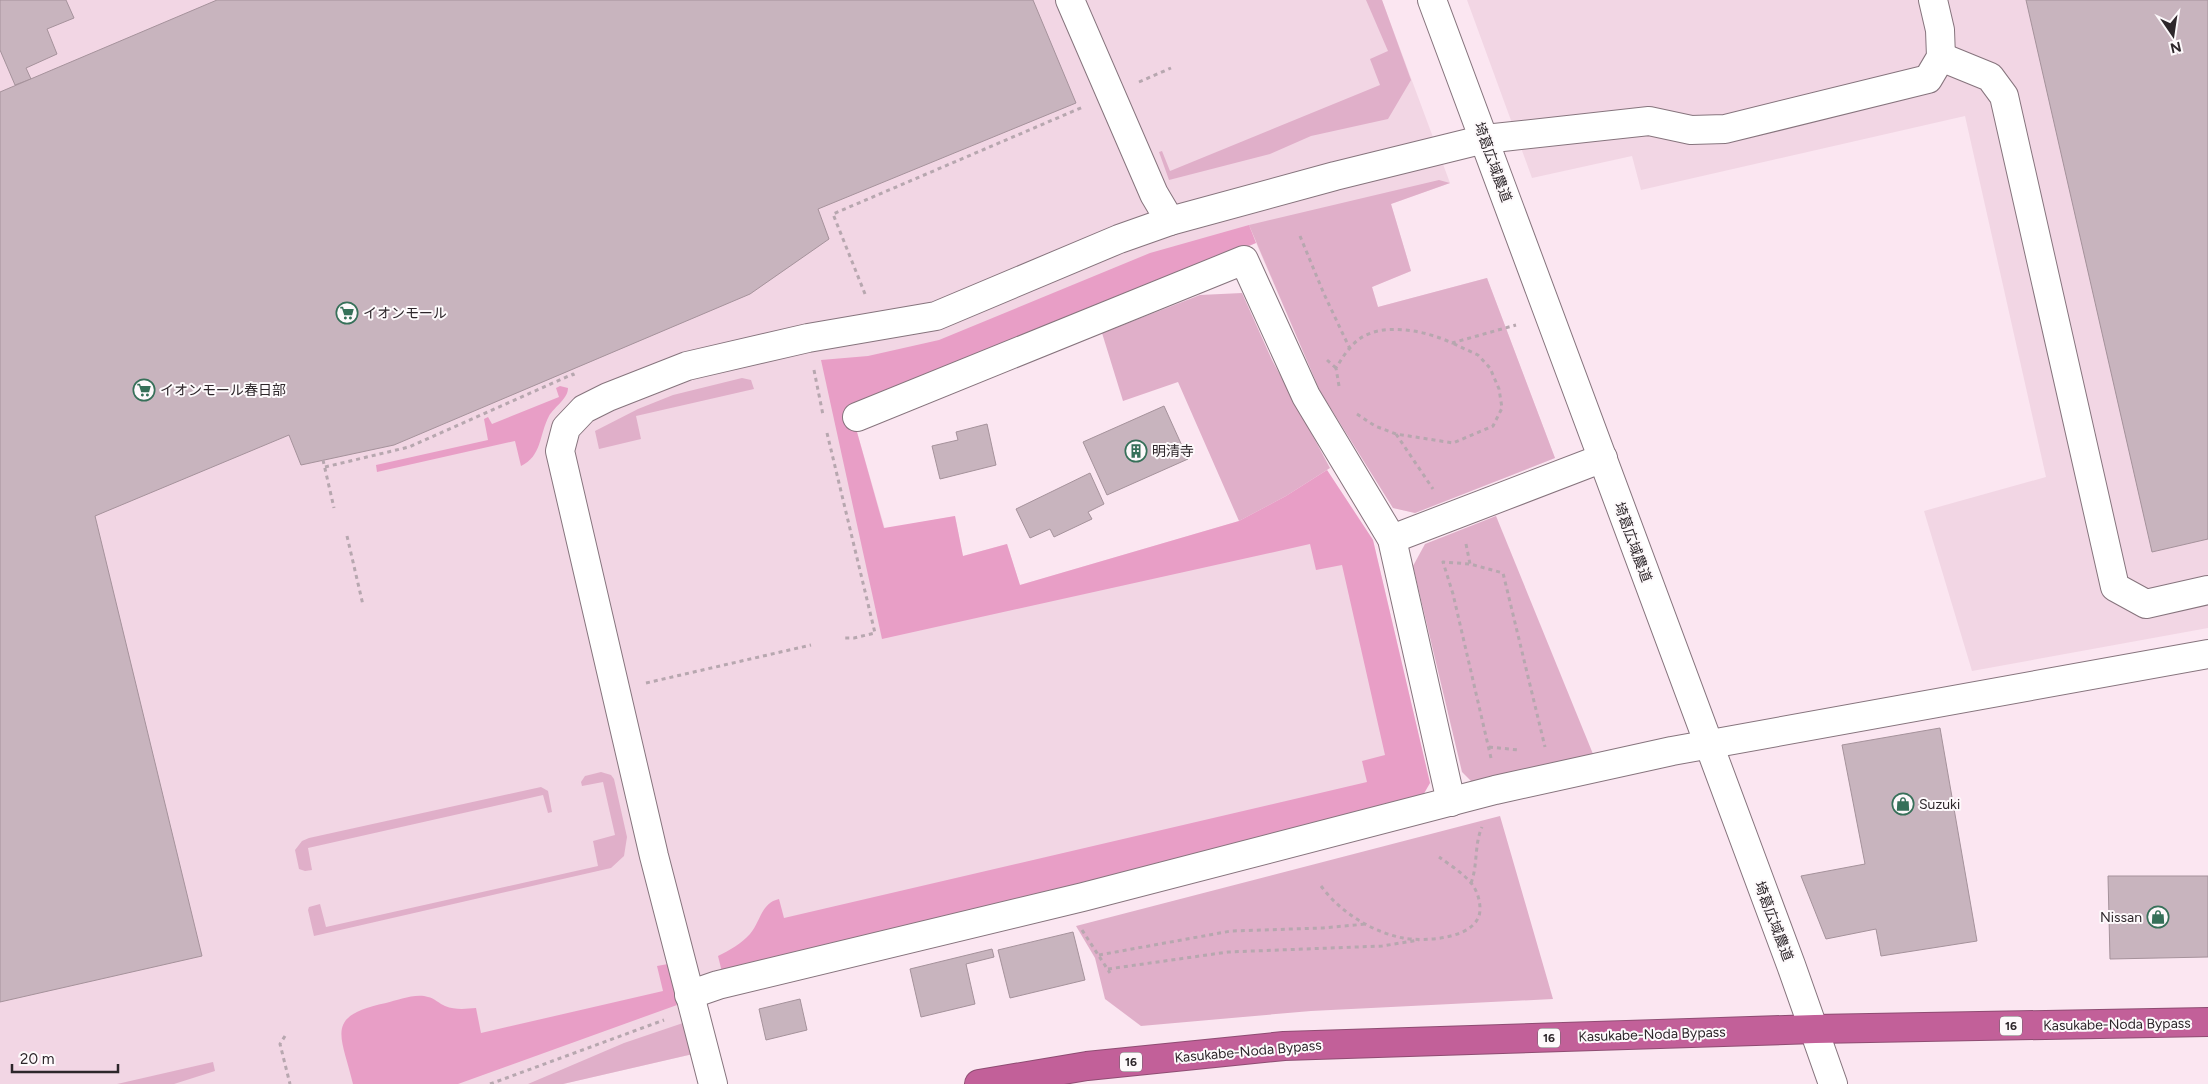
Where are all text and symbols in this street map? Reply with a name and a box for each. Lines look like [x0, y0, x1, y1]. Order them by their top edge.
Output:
north arrow [2148, 10, 2198, 60]
text: N [2169, 38, 2183, 57]
street label: 埼葛広域農道 [1470, 120, 1515, 205]
supermarket icon: イオンモール [335, 301, 359, 325]
place label: イオンモール [363, 305, 447, 322]
supermarket icon: イオンモール春日部 [132, 378, 156, 402]
place label: イオンモール春日部 [160, 382, 286, 399]
building icon: 明清寺 [1124, 439, 1148, 463]
place label: 明清寺 [1152, 443, 1194, 460]
street label: 埼葛広域農道 [1610, 500, 1655, 585]
shop icon: Suzuki [1891, 792, 1915, 816]
place label: Suzuki [1919, 796, 1960, 813]
street label: 埼葛広域農道 [1751, 879, 1797, 963]
shop icon: Nissan [2146, 905, 2170, 929]
place label: Nissan [2100, 909, 2142, 926]
street label: Kasukabe-Noda Bypass [2043, 1015, 2191, 1034]
road number: 16 [2000, 1016, 2022, 1036]
street label: Kasukabe-Noda Bypass [1578, 1023, 1726, 1046]
road number: 16 [1538, 1028, 1560, 1048]
street label: Kasukabe-Noda Bypass [1174, 1037, 1322, 1066]
scale bar [12, 1042, 119, 1074]
text: 20 m [20, 1050, 54, 1068]
road number: 16 [1120, 1052, 1142, 1072]

